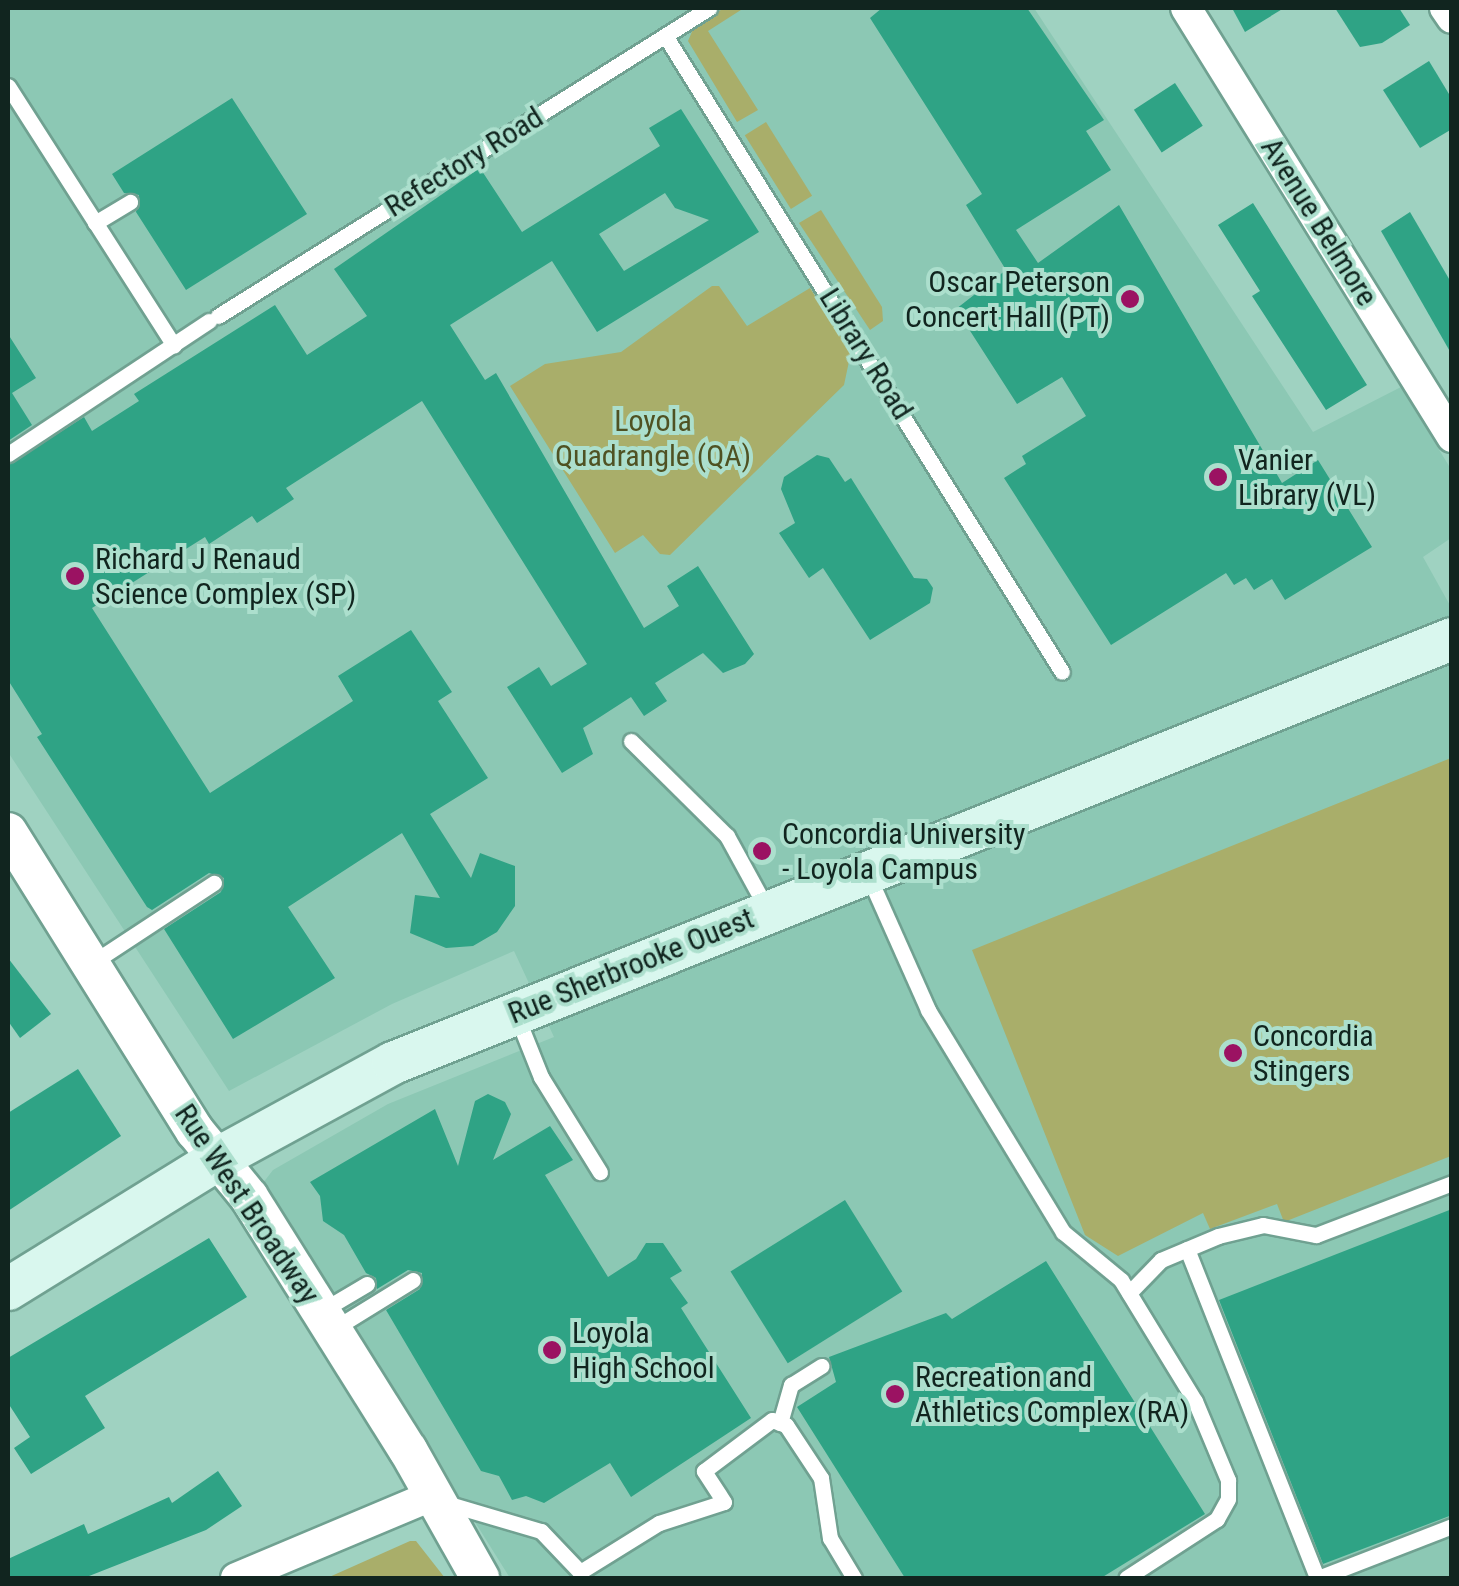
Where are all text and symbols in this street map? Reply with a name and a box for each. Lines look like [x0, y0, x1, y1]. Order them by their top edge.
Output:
street label: Refectory Road [378, 99, 550, 225]
street label: Avenue Belmore [1253, 131, 1385, 313]
place label: Oscar Peterson Concert Hall (PT) [905, 264, 1110, 334]
street label: Library Road [812, 282, 920, 426]
marker: Oscar Peterson Concert Hall (PT) [1119, 288, 1141, 310]
park label: Loyola Quadrangle (QA) [555, 403, 751, 474]
place label: Vanier Library (VL) [1238, 442, 1376, 512]
marker: Vanier Library (VL) [1207, 466, 1229, 488]
place label: Richard J Renaud Science Complex (SP) [95, 541, 356, 612]
marker: Richard J Renaud Science Complex (SP) [64, 565, 86, 587]
place label: Concordia University - Loyola Campus [782, 816, 1025, 886]
marker: Concordia University - Loyola Campus [751, 840, 773, 862]
street label: Rue Sherbrooke Ouest [503, 900, 759, 1032]
place label: Concordia Stingers [1253, 1018, 1374, 1088]
marker: Concordia Stingers [1222, 1042, 1244, 1064]
street label: Rue West Broadway [167, 1097, 327, 1311]
place label: Loyola High School [572, 1315, 715, 1386]
marker: Loyola High School [541, 1339, 563, 1361]
place label: Recreation and Athletics Complex (RA) [915, 1359, 1189, 1430]
marker: Recreation and Athletics Complex (RA) [884, 1383, 906, 1405]

